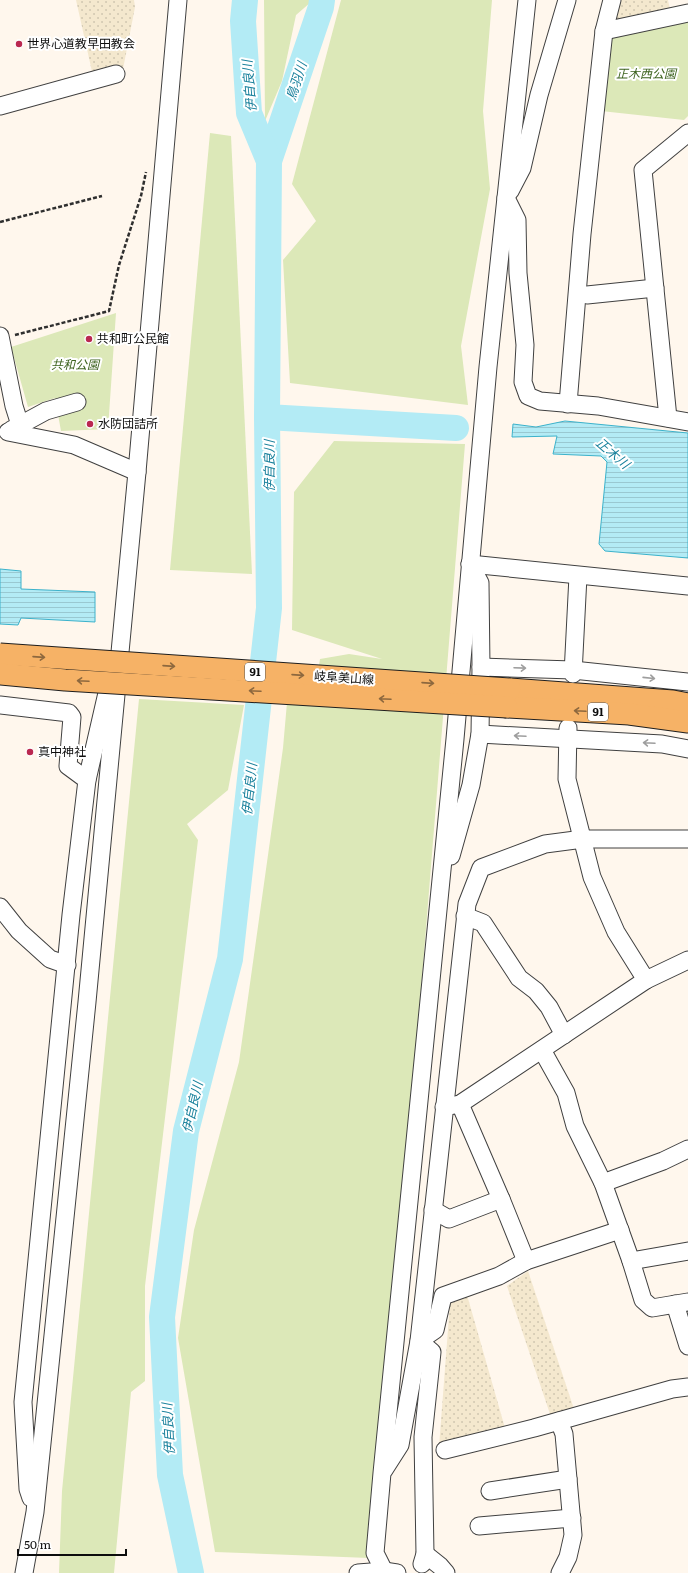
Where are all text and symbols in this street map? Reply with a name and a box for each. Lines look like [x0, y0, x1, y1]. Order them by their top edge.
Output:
place label: 世界心道教早田教会 [27, 34, 135, 52]
marker: 世界心道教早田教会 [14, 39, 24, 49]
water label: 伊自良川 [237, 57, 260, 113]
water label: 鳥羽川 [280, 57, 311, 102]
park label: 正木西公園 [616, 64, 678, 82]
place label: 共和町公民館 [97, 329, 169, 347]
marker: 共和町公民館 [84, 334, 94, 344]
park label: 共和公園 [51, 355, 101, 373]
place label: 水防団詰所 [98, 414, 158, 432]
marker: 水防団詰所 [85, 419, 95, 429]
water label: 正木川 [592, 433, 636, 474]
water label: 伊自良川 [259, 438, 278, 492]
one-way arrow [32, 654, 45, 661]
one-way arrow [162, 662, 175, 669]
road number: 91 [245, 663, 265, 681]
one-way arrow [513, 664, 526, 672]
street label: 岐阜美山線 [314, 666, 375, 688]
one-way arrow [291, 671, 304, 678]
one-way arrow [643, 674, 656, 682]
one-way arrow [77, 677, 90, 685]
one-way arrow [421, 680, 434, 687]
one-way arrow [249, 688, 262, 695]
one-way arrow [379, 696, 392, 703]
road number: 91 [588, 703, 608, 721]
one-way arrow [574, 708, 587, 715]
one-way arrow [514, 733, 527, 740]
one-way arrow [643, 740, 656, 747]
place label: 真中神社 [38, 742, 86, 760]
marker: 真中神社 [25, 747, 35, 757]
water label: 伊自良川 [236, 760, 261, 816]
water label: 伊自良川 [176, 1077, 207, 1134]
water label: 伊自良川 [157, 1401, 178, 1455]
scale bar [18, 1531, 126, 1557]
text: 50 m [24, 1535, 51, 1553]

